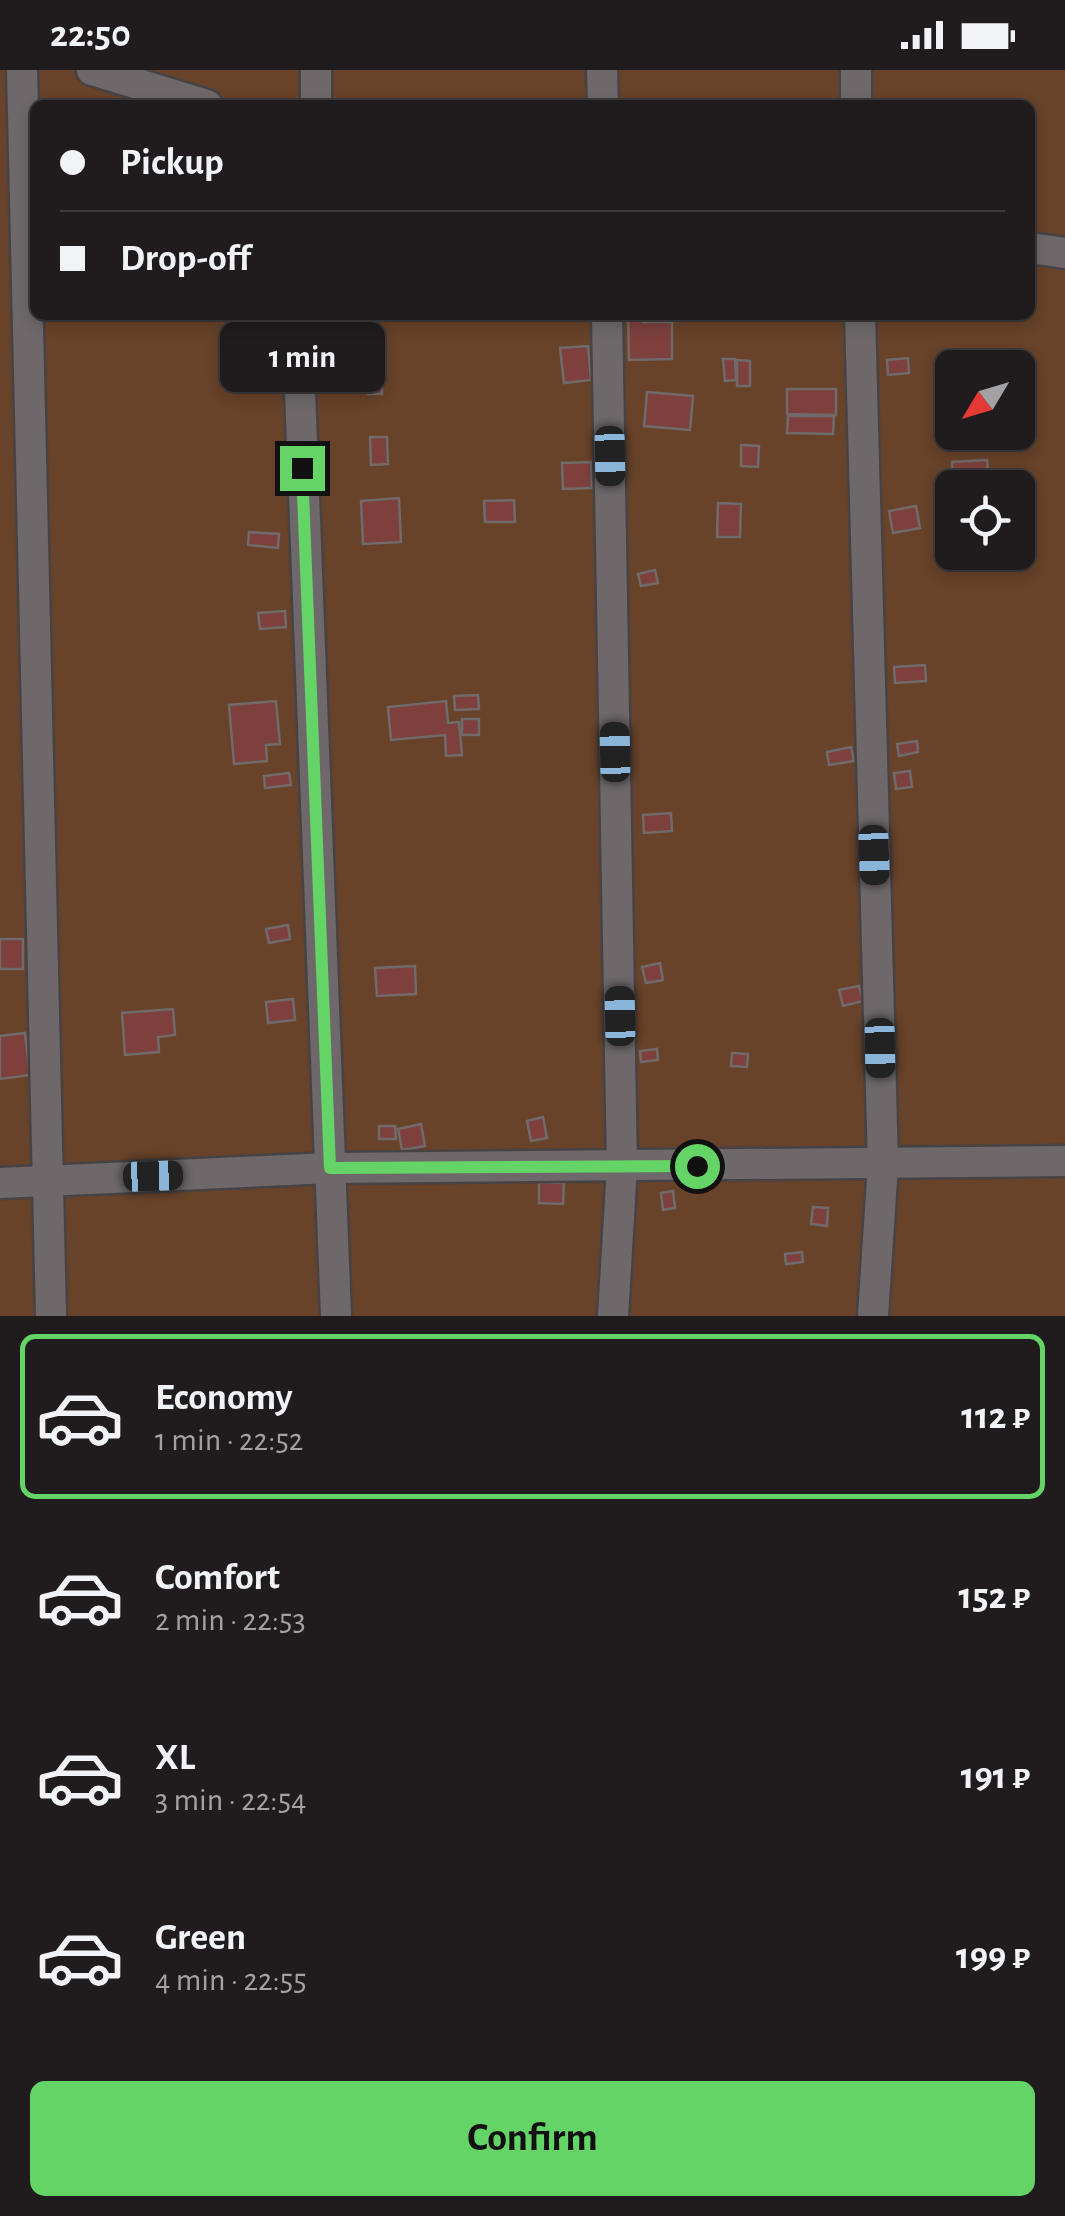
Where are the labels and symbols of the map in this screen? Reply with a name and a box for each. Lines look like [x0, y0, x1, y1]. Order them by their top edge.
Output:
callout: 1 min [220, 323, 384, 393]
north arrow [935, 350, 1035, 450]
car [594, 426, 626, 486]
route end [280, 446, 325, 491]
car [599, 722, 631, 782]
car [858, 824, 890, 886]
car [604, 986, 636, 1046]
car [864, 1018, 896, 1078]
route start [675, 1144, 720, 1189]
car [122, 1160, 184, 1192]

